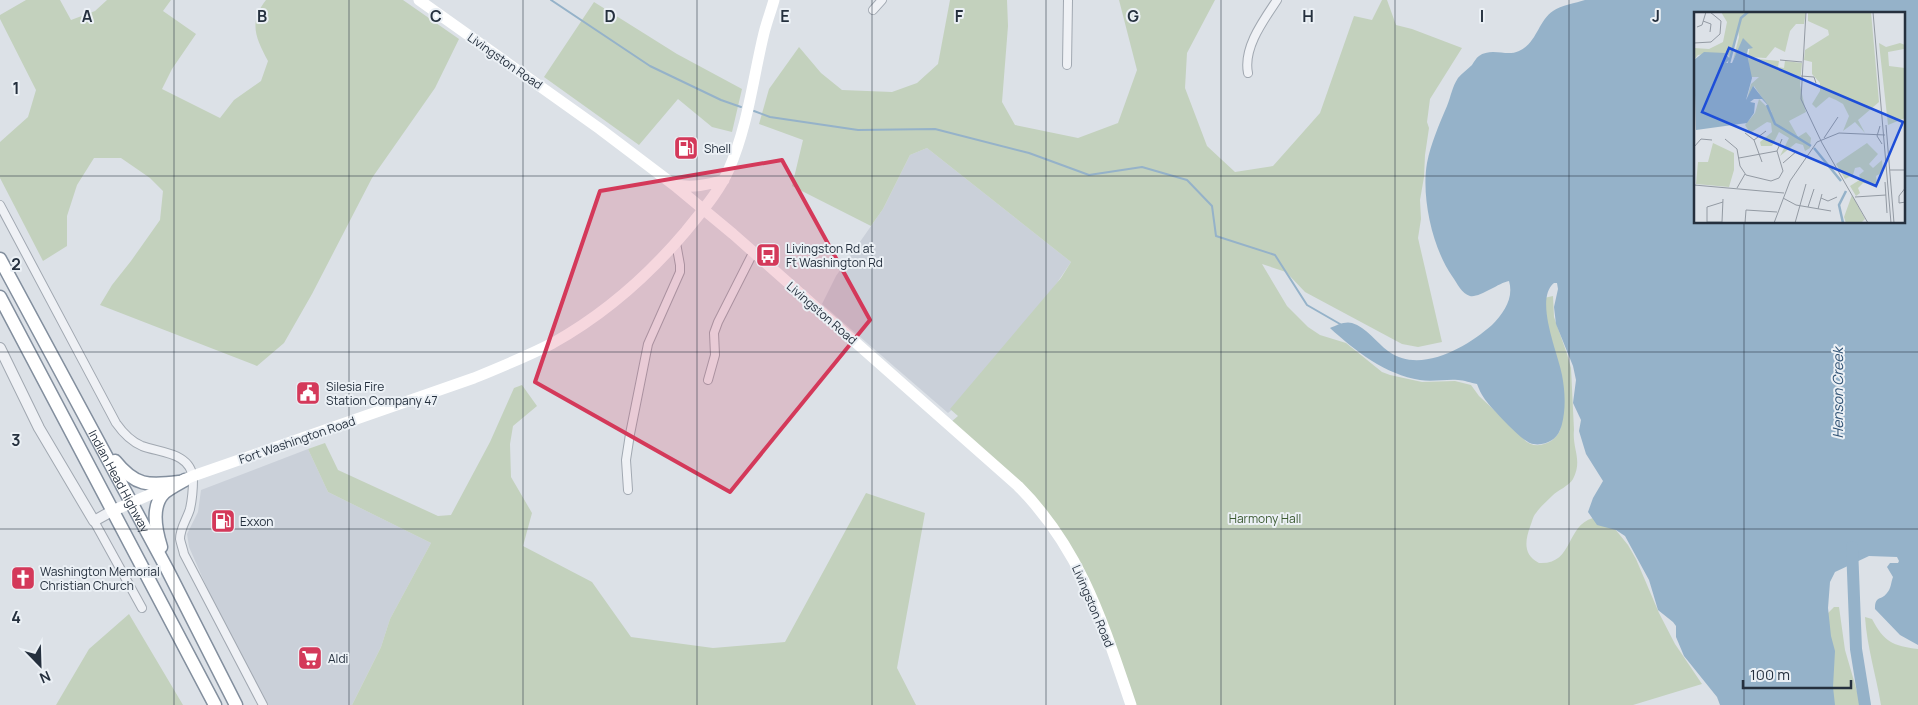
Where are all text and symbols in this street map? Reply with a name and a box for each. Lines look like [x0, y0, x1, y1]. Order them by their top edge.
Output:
text: A [82, 5, 93, 27]
text: B [257, 5, 267, 27]
text: C [430, 5, 442, 27]
text: D [604, 5, 616, 27]
text: E [780, 5, 790, 27]
text: F [955, 5, 964, 27]
text: G [1127, 5, 1139, 27]
text: H [1302, 5, 1314, 27]
text: I [1480, 5, 1484, 27]
text: J [1652, 5, 1660, 27]
inset map [1694, 12, 1906, 224]
street label: Livingston Road [464, 29, 546, 93]
text: 1 [12, 77, 20, 99]
fuel station icon: Shell [673, 135, 699, 161]
place label: Shell [704, 140, 731, 157]
place label: Livingston Rd at Ft Washington Rd [786, 240, 883, 271]
bus stop icon: Livingston Rd at Ft Washington Rd [755, 242, 781, 268]
text: 2 [11, 253, 21, 275]
street label: Livingston Road [783, 278, 861, 348]
water label: Henson Creek [1828, 346, 1847, 438]
place label: Silesia Fire Station Company 47 [326, 378, 437, 409]
public building icon: Silesia Fire Station Company 47 [295, 380, 321, 406]
street label: Fort Washington Road [237, 412, 357, 468]
street label: Indian Head Highway [85, 427, 154, 536]
text: 3 [11, 429, 21, 451]
fuel station icon: Exxon [210, 508, 236, 534]
park label: Harmony Hall [1229, 510, 1301, 527]
place label: Exxon [240, 513, 273, 530]
street label: Livingston Road [1068, 562, 1118, 650]
place label: Washington Memorial Christian Church [40, 563, 160, 594]
church icon: Washington Memorial Christian Church [10, 565, 36, 591]
text: 4 [11, 606, 21, 628]
north arrow [15, 640, 65, 690]
supermarket icon: Aldi [297, 645, 323, 671]
place label: Aldi [328, 650, 348, 667]
scale bar [1743, 658, 1850, 690]
text: 100 m [1750, 664, 1790, 685]
text: N [37, 667, 54, 688]

